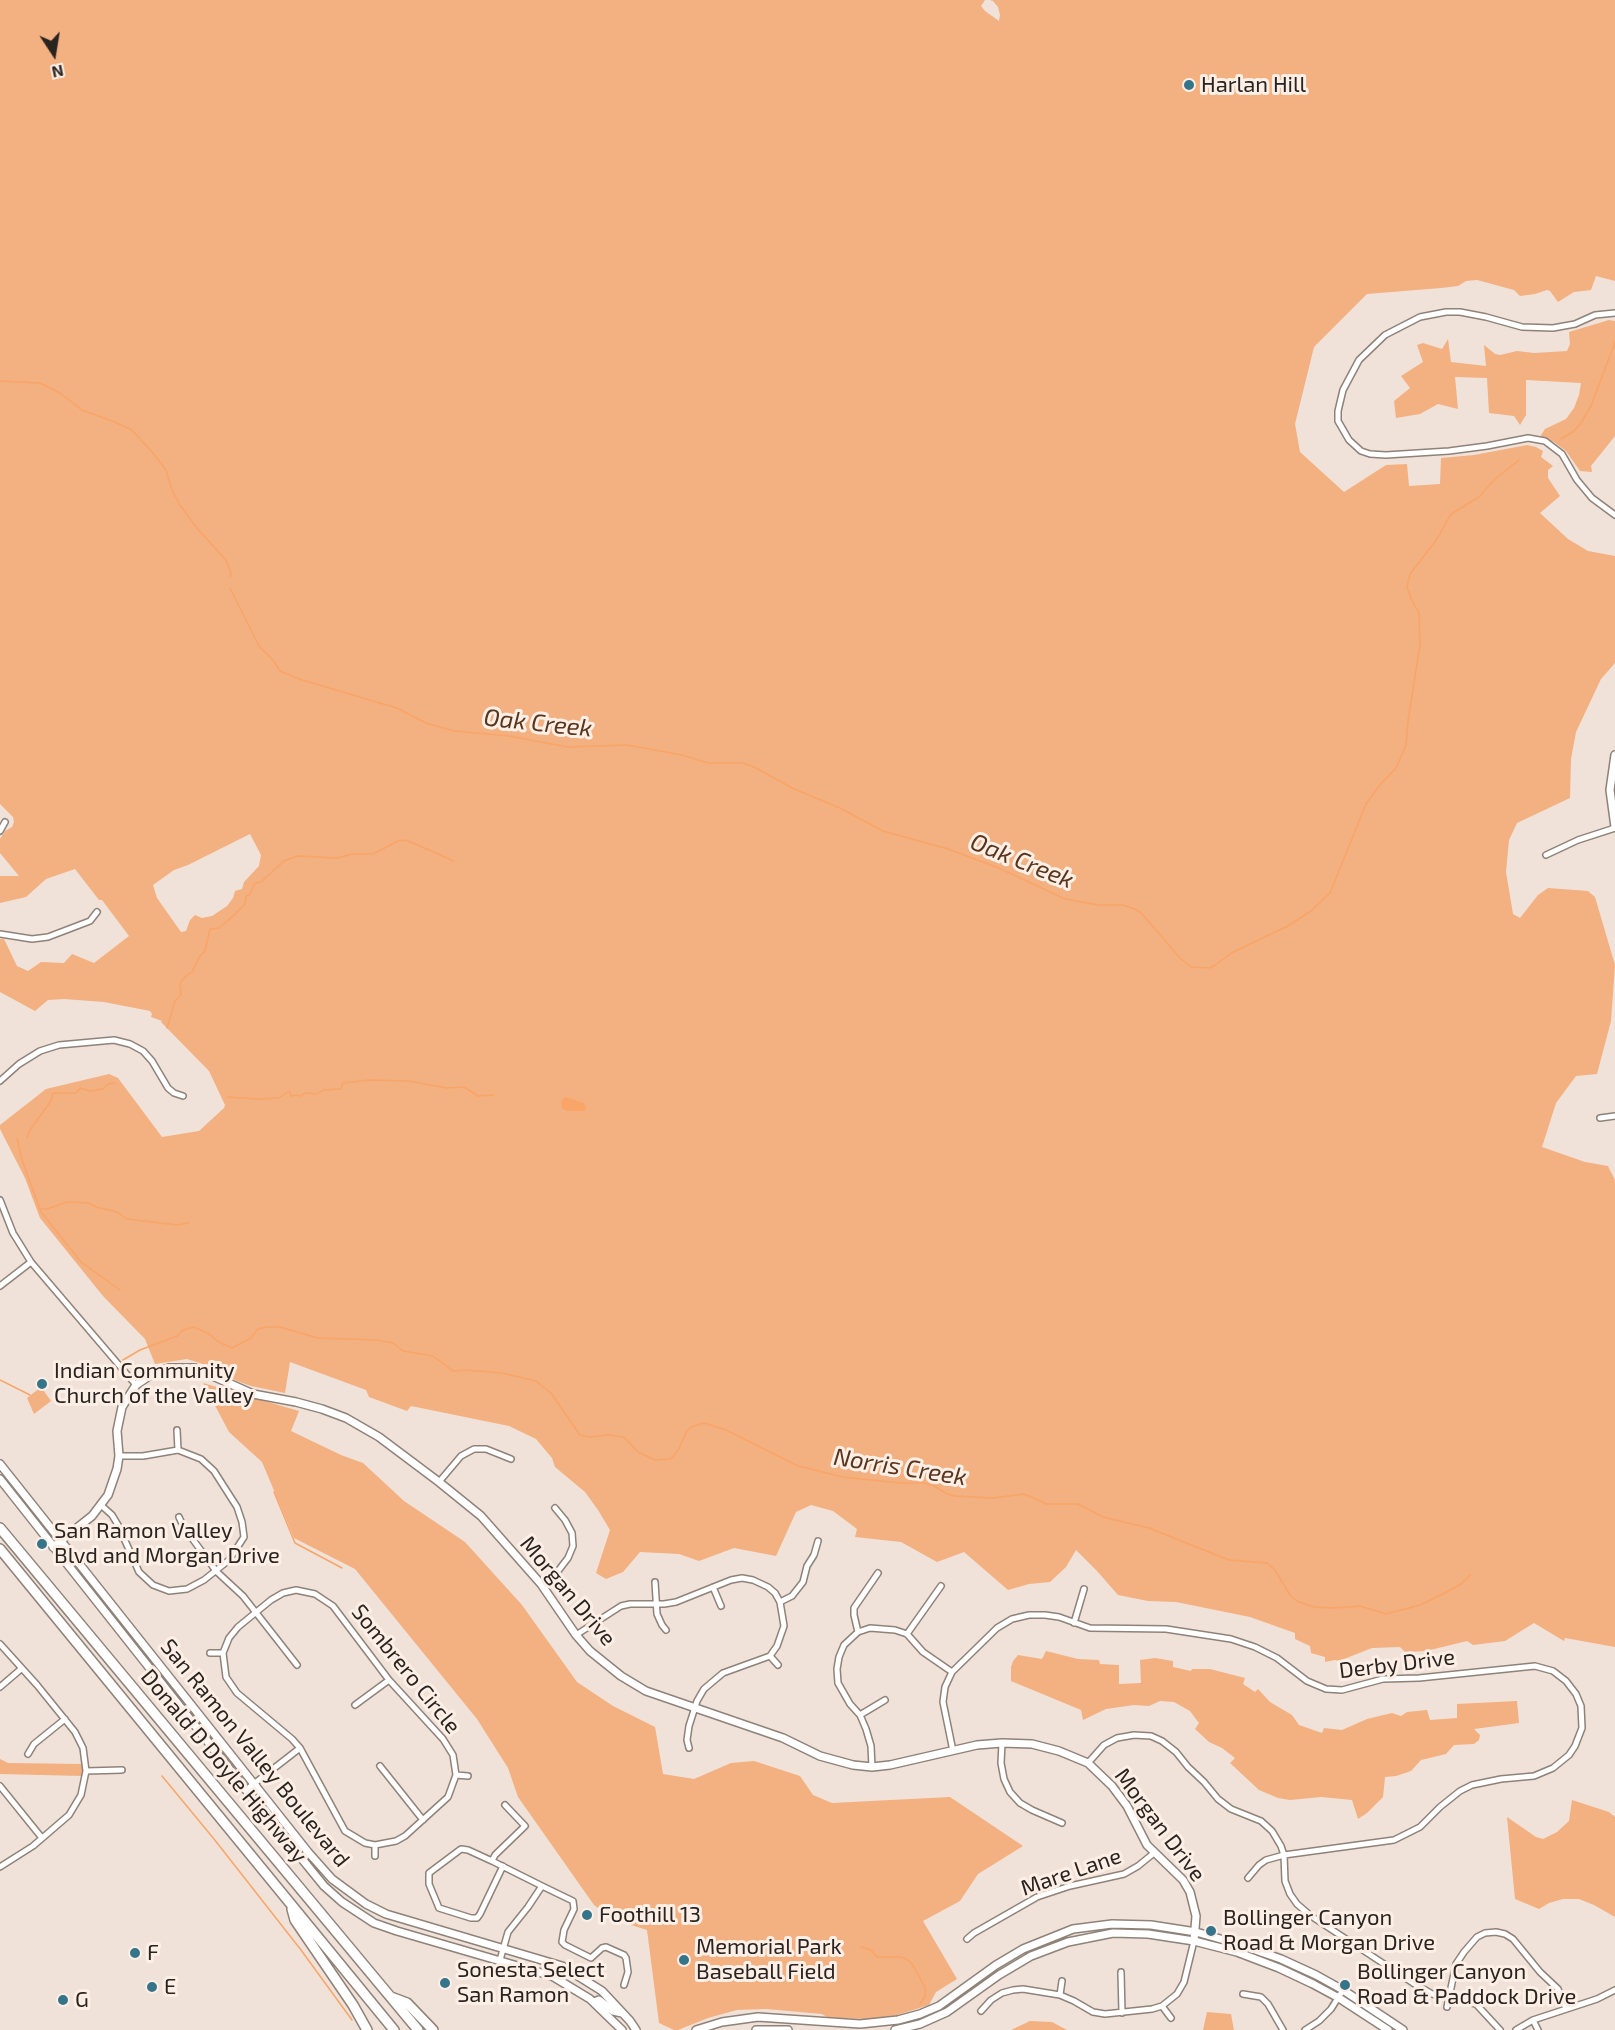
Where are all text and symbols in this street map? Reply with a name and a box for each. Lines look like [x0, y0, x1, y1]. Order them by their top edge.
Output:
north arrow [24, 24, 84, 84]
text: N [50, 62, 65, 83]
place label: Harlan Hill [1201, 72, 1306, 98]
marker: Harlan Hill [1182, 78, 1196, 92]
water label: Oak Creek [482, 703, 594, 743]
water label: Oak Creek [966, 827, 1078, 895]
place label: Indian Community Church of the Valley [54, 1358, 254, 1410]
marker: Indian Community Church of the Valley [35, 1377, 49, 1391]
water label: Norris Creek [832, 1442, 968, 1492]
place label: San Ramon Valley Blvd and Morgan Drive [54, 1518, 280, 1570]
street label: Morgan Drive [515, 1531, 621, 1651]
marker: San Ramon Valley Blvd and Morgan Drive [35, 1537, 49, 1551]
street label: Sombrero Circle [346, 1599, 466, 1739]
street label: San Ramon Valley Boulevard [155, 1634, 355, 1872]
street label: Derby Drive [1338, 1644, 1456, 1684]
street label: Donald D Doyle Highway [135, 1664, 313, 1868]
street label: Morgan Drive [1109, 1763, 1211, 1887]
street label: Mare Lane [1017, 1842, 1125, 1902]
place label: Foothill 13 [599, 1902, 701, 1928]
place label: Bollinger Canyon Road & Morgan Drive [1223, 1905, 1435, 1957]
marker: Foothill 13 [580, 1908, 594, 1922]
marker: Bollinger Canyon Road & Morgan Drive [1204, 1924, 1218, 1938]
place label: Memorial Park Baseball Field [696, 1934, 842, 1986]
place label: F [147, 1940, 159, 1966]
marker: F [128, 1946, 142, 1960]
marker: Memorial Park Baseball Field [677, 1953, 691, 1967]
place label: Sonesta Select San Ramon [457, 1957, 605, 2008]
place label: Bollinger Canyon Road & Paddock Drive [1357, 1959, 1576, 2011]
place label: E [164, 1974, 176, 2000]
marker: Sonesta Select San Ramon [438, 1976, 452, 1990]
marker: Bollinger Canyon Road & Paddock Drive [1338, 1978, 1352, 1992]
marker: E [145, 1980, 159, 1994]
place label: G [75, 1987, 89, 2013]
marker: G [56, 1993, 70, 2007]

